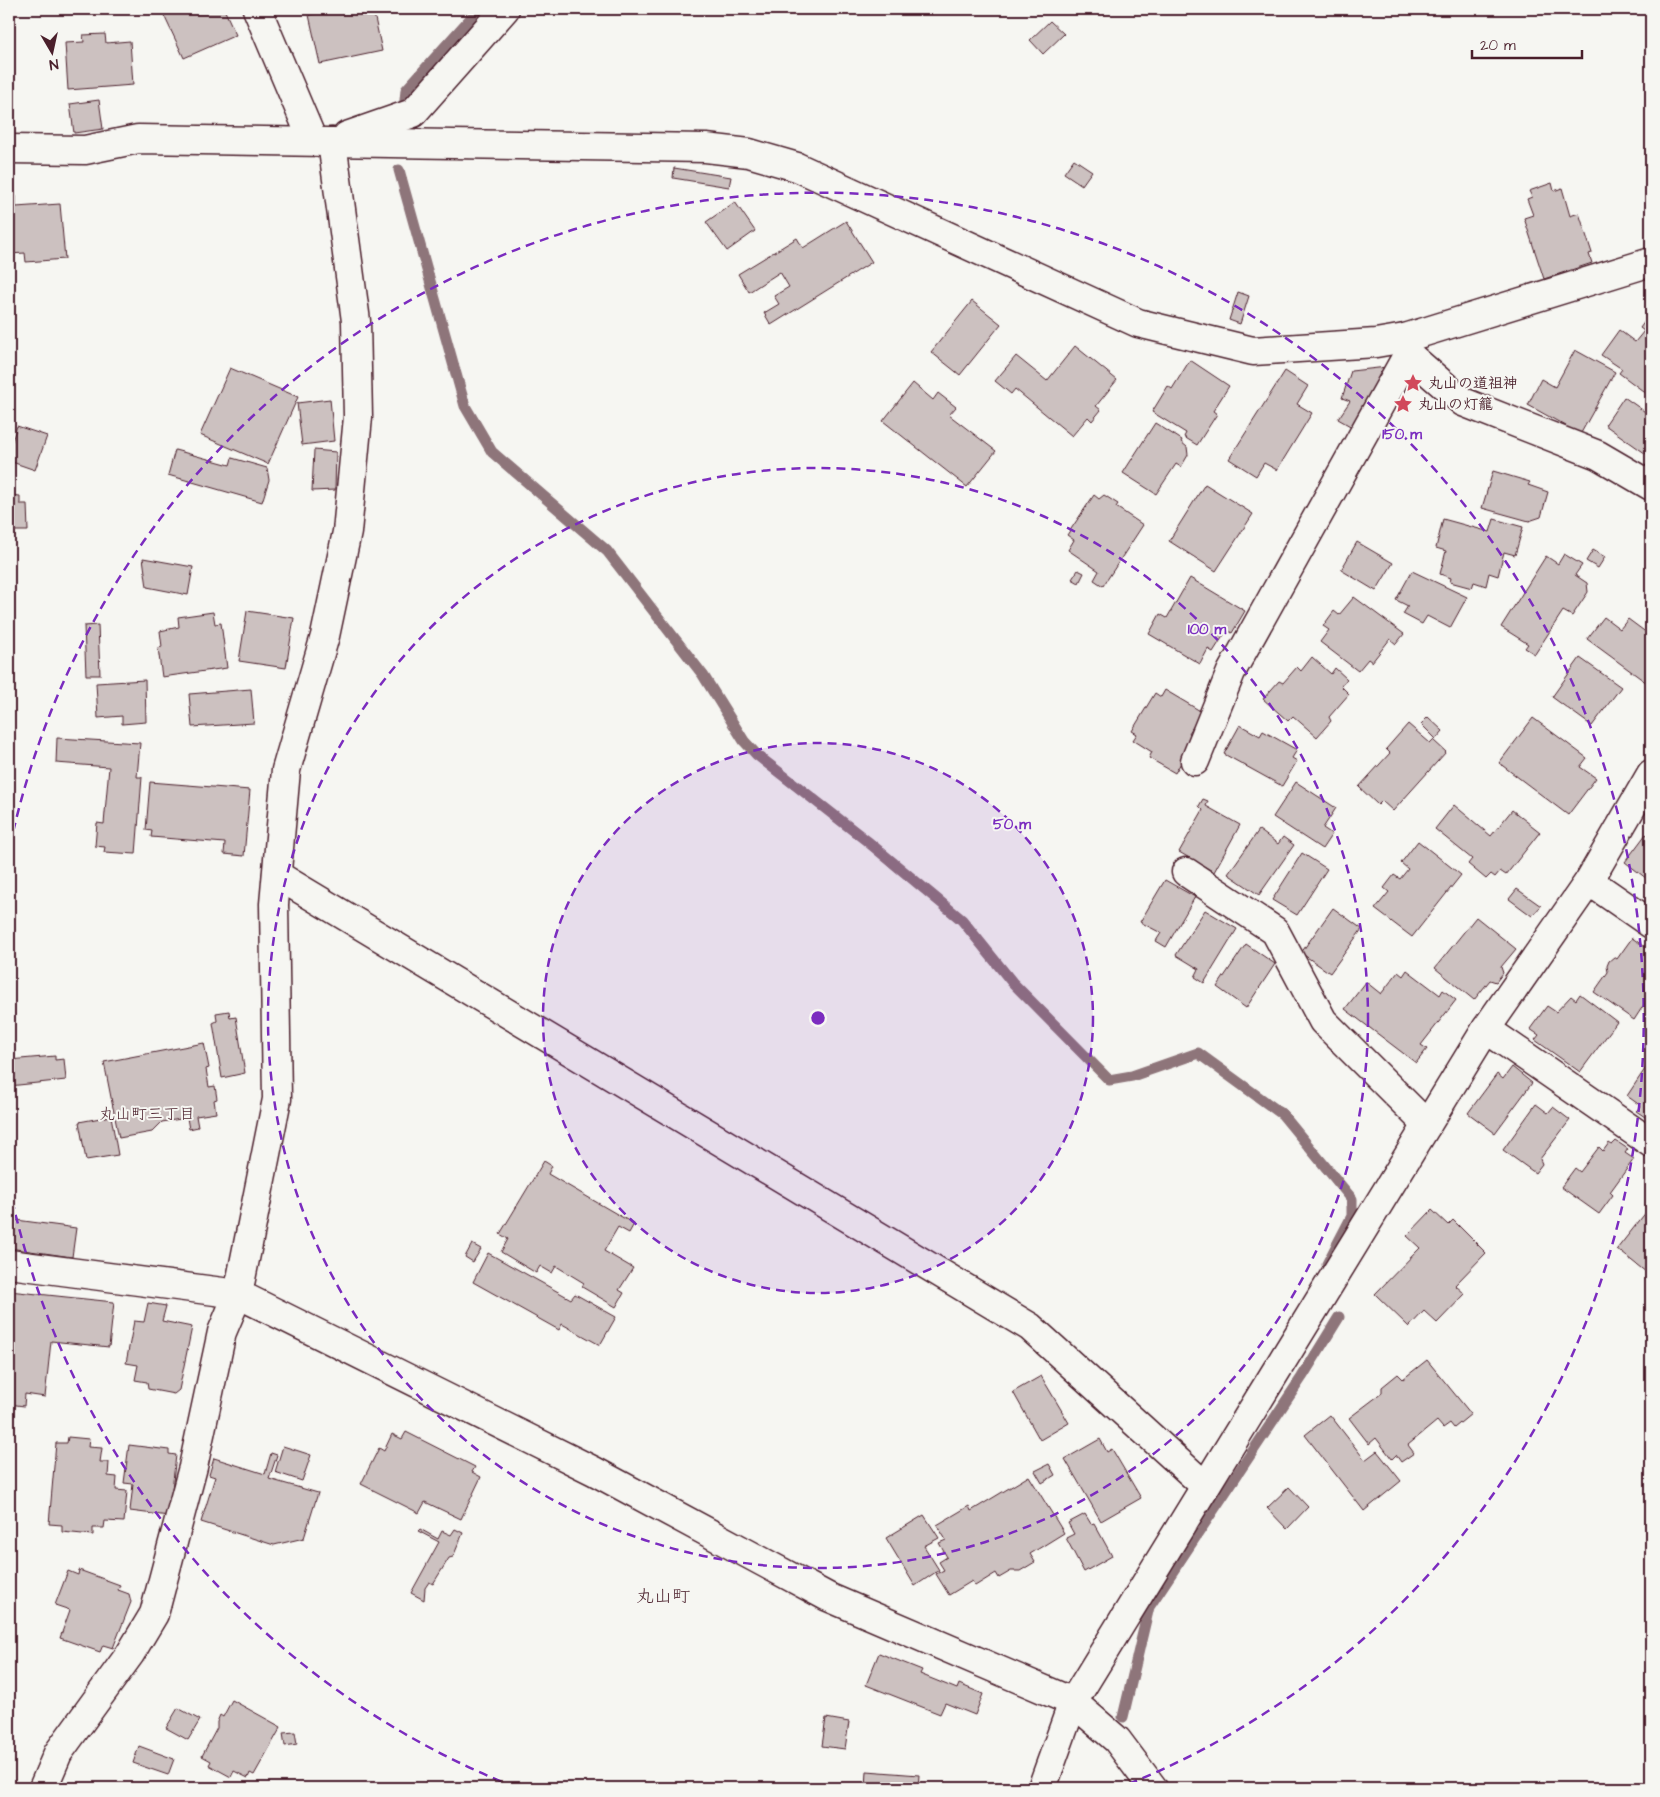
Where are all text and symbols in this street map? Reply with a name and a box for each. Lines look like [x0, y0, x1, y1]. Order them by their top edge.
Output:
north arrow [28, 28, 78, 78]
scale bar [1472, 28, 1582, 60]
text: 20 m [1480, 35, 1516, 56]
text: N [48, 53, 60, 74]
place icon: 丸山の道祖神 [1402, 372, 1424, 394]
place label: 丸山の道祖神 [1428, 373, 1518, 394]
place icon: 丸山の灯籠 [1392, 393, 1414, 415]
place label: 丸山の灯籠 [1418, 394, 1493, 415]
text: 150 m [1382, 424, 1422, 445]
text: 100 m [1188, 619, 1227, 640]
text: 50 m [993, 814, 1031, 835]
centre of rings [809, 1009, 827, 1027]
district label: 丸山町三丁目 [99, 1103, 195, 1125]
district label: 丸山町 [636, 1584, 690, 1609]

